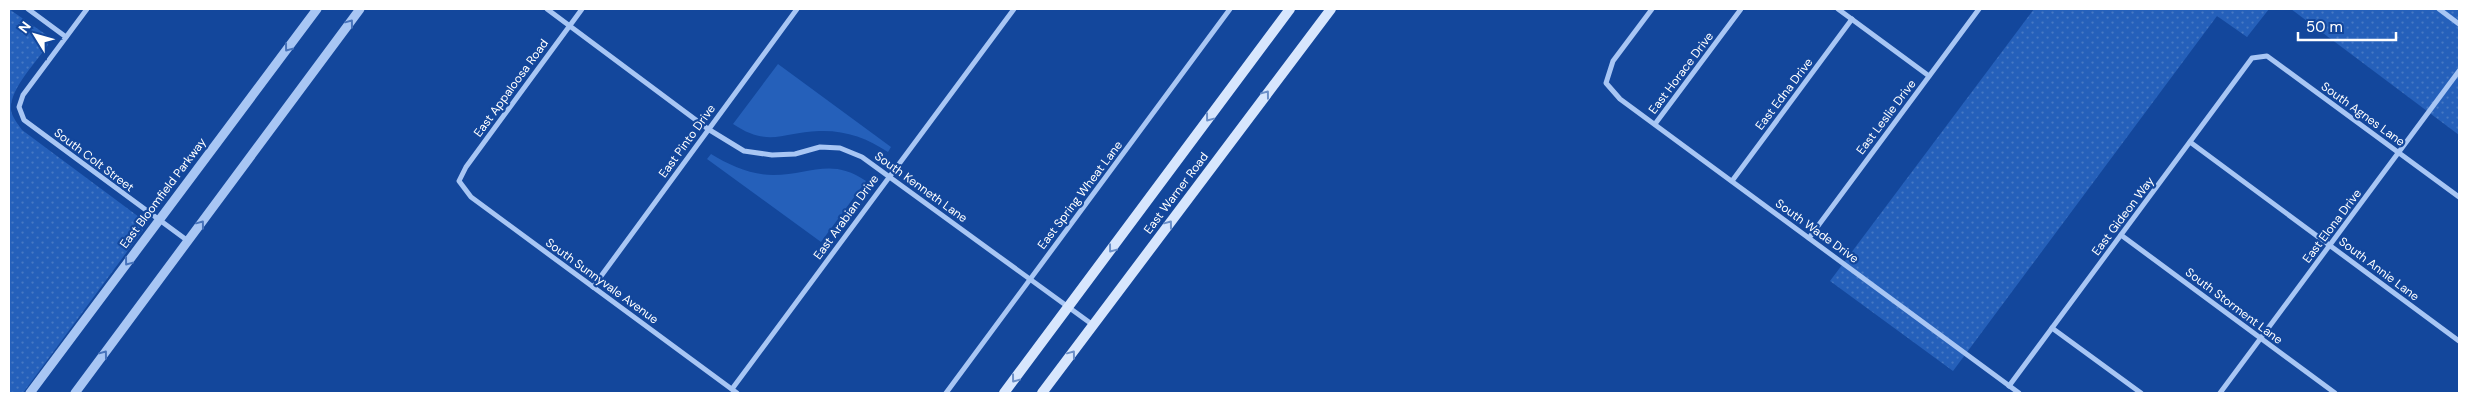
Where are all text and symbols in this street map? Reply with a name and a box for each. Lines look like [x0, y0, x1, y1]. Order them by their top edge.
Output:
north arrow [10, 10, 60, 60]
scale bar [2298, 10, 2396, 42]
text: 50 m [2306, 17, 2343, 37]
text: N [14, 18, 35, 37]
one-way arrow [344, 19, 353, 29]
street label: East Horace Drive [1645, 29, 1717, 117]
street label: East Appaloosa Road [470, 36, 552, 140]
one-way arrow [285, 42, 294, 52]
street label: East Edna Drive [1752, 55, 1816, 133]
street label: East Leslie Drive [1853, 76, 1920, 158]
street label: South Agnes Lane [2318, 78, 2408, 150]
one-way arrow [1261, 91, 1269, 100]
street label: East Pinto Drive [655, 101, 719, 181]
one-way arrow [1206, 112, 1215, 122]
street label: South Colt Street [51, 125, 137, 195]
street label: East Bloomfield Parkway [116, 134, 210, 251]
street label: East Spring Wheat Lane [1034, 137, 1126, 252]
street label: South Kenneth Lane [871, 148, 971, 226]
street label: East Warner Road [1140, 149, 1212, 237]
street label: East Arabian Drive [810, 171, 882, 263]
street label: East Gideon Way [2088, 173, 2158, 259]
street label: East Elona Drive [2299, 186, 2365, 266]
street label: South Wade Drive [1772, 195, 1862, 267]
one-way arrow [195, 220, 204, 230]
one-way arrow [1163, 220, 1172, 230]
street label: South Annie Lane [2335, 233, 2423, 305]
street label: South Sunnyvale Avenue [542, 235, 662, 328]
one-way arrow [1109, 243, 1118, 253]
one-way arrow [125, 256, 134, 266]
street label: South Storment Lane [2182, 264, 2286, 348]
one-way arrow [98, 350, 107, 360]
one-way arrow [1066, 351, 1074, 360]
one-way arrow [1012, 373, 1021, 383]

